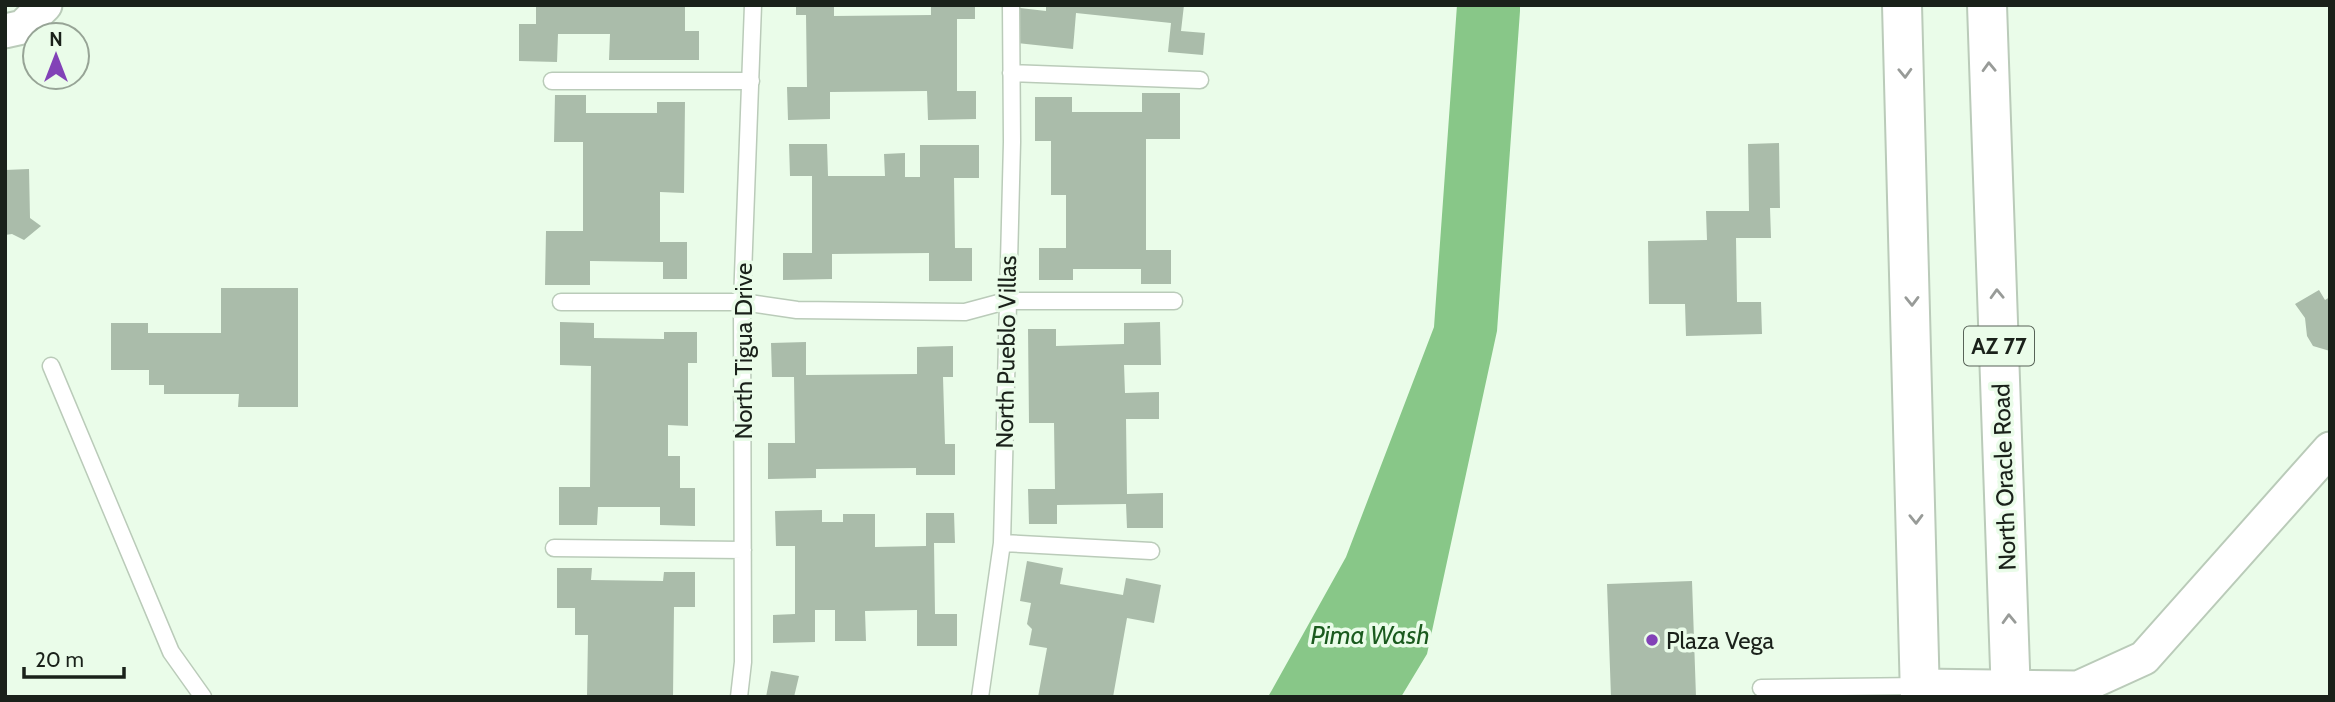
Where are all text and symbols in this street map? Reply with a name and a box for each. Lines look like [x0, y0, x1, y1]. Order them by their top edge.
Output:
north arrow [21, 21, 91, 91]
text: N [49, 28, 63, 51]
one-way arrow [1982, 61, 1997, 72]
one-way arrow [1897, 68, 1912, 79]
street label: North Pueblo Villas [990, 255, 1022, 449]
street label: North Tigua Drive [729, 263, 758, 439]
one-way arrow [1990, 288, 2005, 299]
one-way arrow [1904, 296, 1919, 307]
road number: AZ 77 [1964, 326, 2034, 366]
street label: North Oracle Road [1986, 383, 2022, 571]
one-way arrow [1909, 514, 1924, 525]
one-way arrow [2001, 614, 2016, 625]
water label: Pima Wash [1310, 619, 1430, 651]
place label: Plaza Vega [1666, 626, 1774, 655]
marker: Plaza Vega [1644, 632, 1660, 648]
scale bar [24, 636, 124, 680]
text: 20 m [35, 647, 84, 672]

